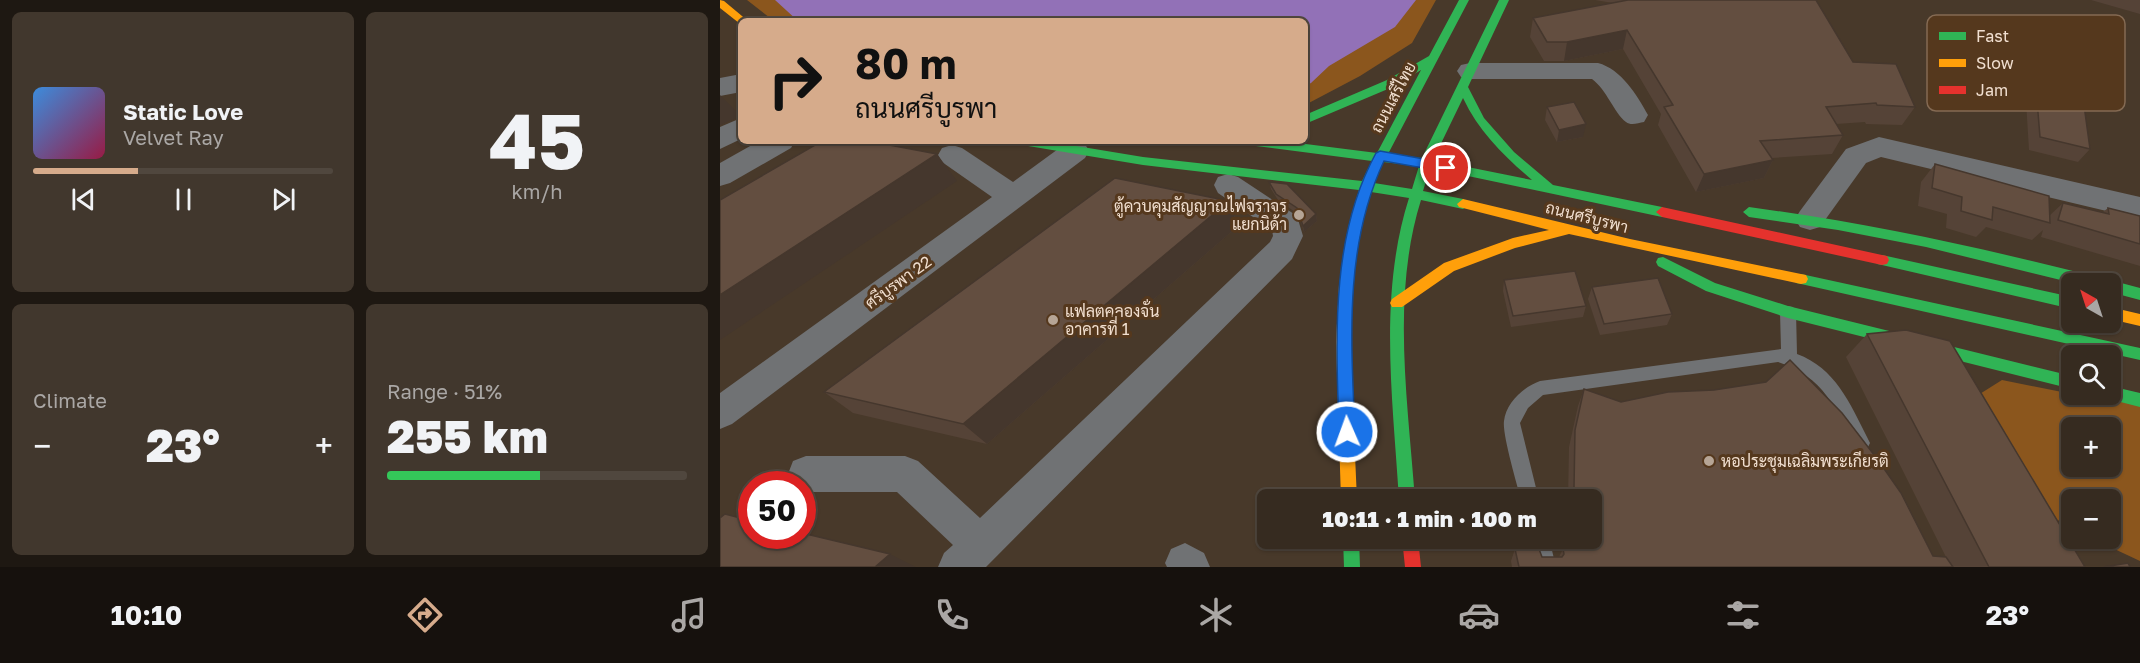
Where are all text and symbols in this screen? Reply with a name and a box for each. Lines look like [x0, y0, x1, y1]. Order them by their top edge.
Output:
legend [1927, 15, 2125, 111]
text: Fast [1976, 26, 2009, 46]
text: 80 m [855, 38, 956, 88]
icon: right [756, 42, 834, 120]
text: Slow [1976, 53, 2014, 73]
street label: ถนนเสรีไทย [1365, 58, 1420, 136]
text: Jam [1976, 80, 2008, 100]
text: ถนนศรีบูรพา [855, 92, 997, 124]
text: 45 [489, 93, 585, 186]
text: Static Love [123, 98, 243, 125]
text: Velvet Ray [123, 125, 224, 149]
pin [1420, 142, 1471, 193]
icon: arrive [1429, 151, 1462, 184]
text: km/h [512, 179, 562, 203]
icon: previous [67, 183, 100, 216]
icon: pause [167, 183, 200, 216]
icon: next [267, 183, 300, 216]
place label: ตู้ควบคุมสัญญาณไฟจราจร แยกนิด้า [1114, 195, 1287, 234]
street label: ถนนศรีบูรพา [1543, 196, 1631, 239]
marker: ตู้ควบคุมสัญญาณไฟจราจร แยกนิด้า [1292, 208, 1306, 222]
street label: ศรีบูรพา 22 [860, 250, 936, 314]
north arrow [2061, 273, 2121, 333]
map controls [2061, 273, 2121, 549]
place label: แฟลตคลองจั่น อาคารที่ 1 [1065, 298, 1159, 339]
marker: แฟลตคลองจั่น อาคารที่ 1 [1046, 313, 1060, 327]
button: search [2061, 345, 2121, 405]
text: Range · 51% [387, 379, 502, 403]
text: Climate [33, 388, 107, 412]
position arrow [1315, 400, 1379, 464]
text: 255 km [387, 409, 548, 463]
button: + [2061, 417, 2121, 477]
text: 23° [146, 418, 220, 472]
text: − [33, 426, 51, 465]
text: + [315, 426, 333, 465]
place label: หอประชุมเฉลิมพระเกียรติ [1721, 450, 1889, 473]
marker: หอประชุมเฉลิมพระเกียรติ [1702, 454, 1716, 468]
speed limit sign: 50 [738, 471, 816, 549]
button: − [2061, 489, 2121, 549]
text: 10:11 · 1 min · 100 m [1322, 505, 1537, 532]
icon: directions [404, 594, 446, 636]
icon: music [668, 594, 710, 636]
icon: phone [931, 594, 973, 636]
icon: climate [1195, 594, 1237, 636]
icon: car [1458, 594, 1500, 636]
icon: filters [1722, 594, 1764, 636]
text: 10:10 [111, 599, 182, 631]
text: 23° [1986, 599, 2029, 631]

